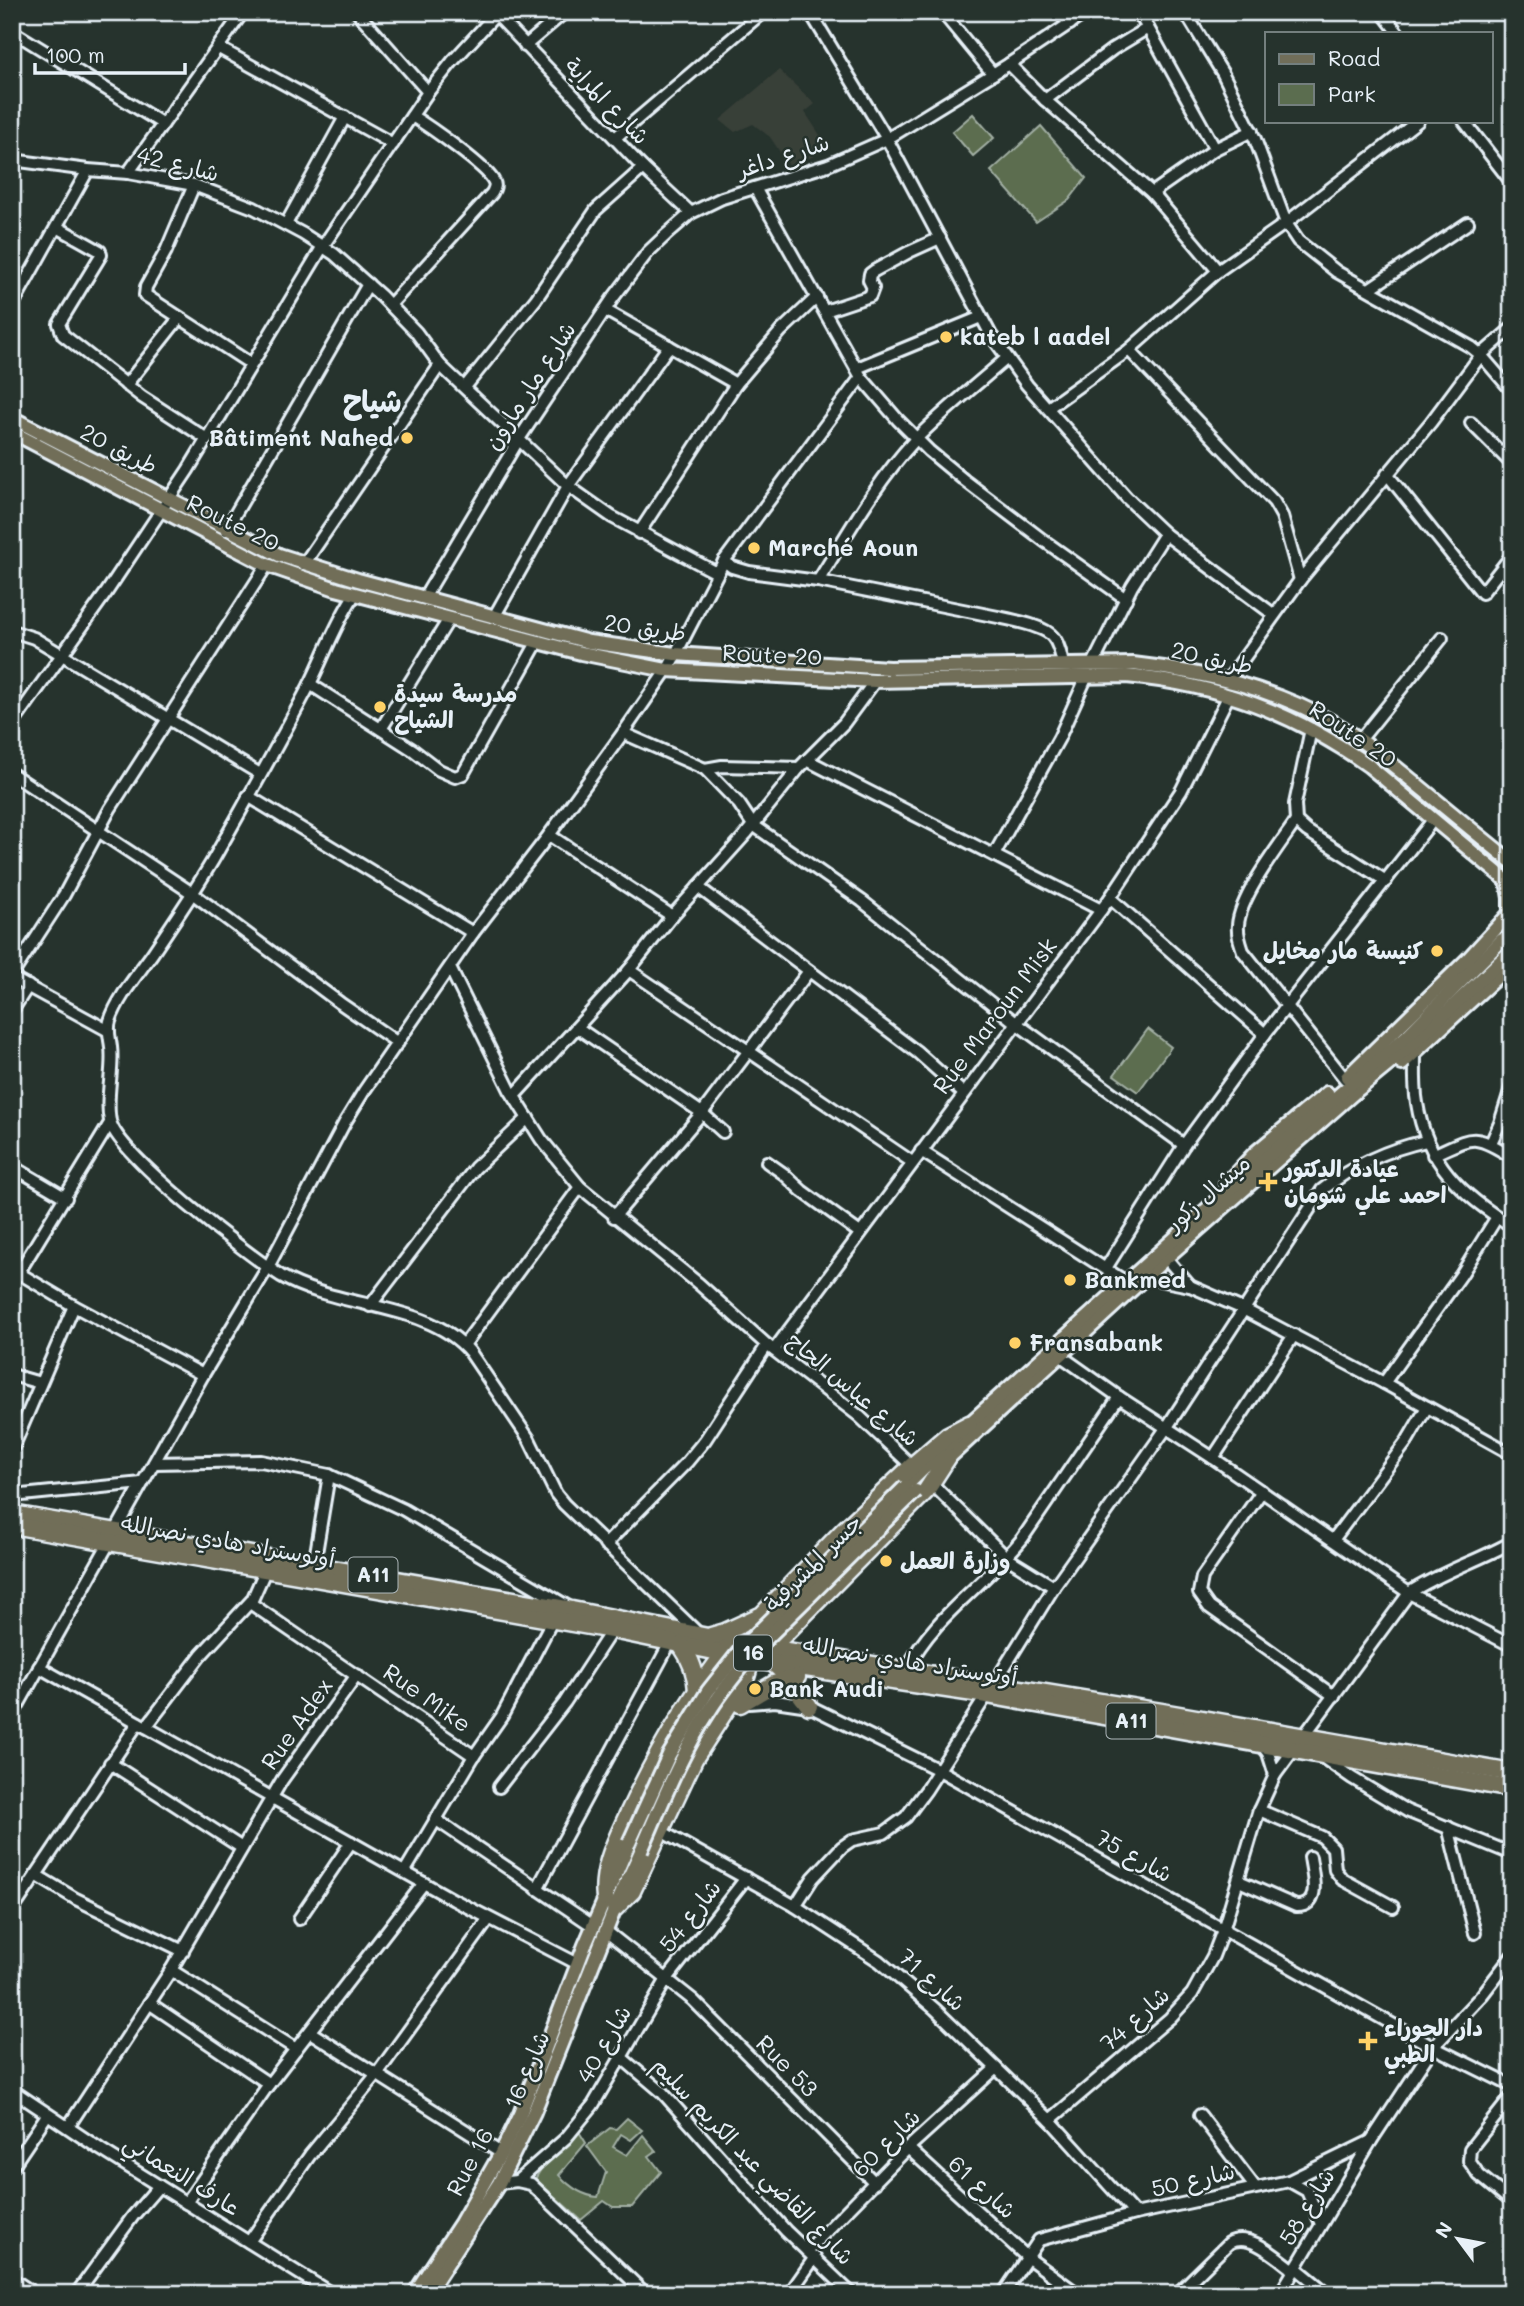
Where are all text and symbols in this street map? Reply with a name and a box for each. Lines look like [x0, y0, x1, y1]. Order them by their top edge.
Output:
scale bar [35, 32, 186, 76]
legend [1265, 32, 1492, 122]
text: 100 m [46, 41, 105, 68]
text: Road [1328, 44, 1380, 71]
street label: شارع المراية [557, 50, 657, 152]
text: Park [1328, 80, 1376, 107]
street label: شارع داغر [731, 126, 833, 187]
street label: شارع 42 [134, 138, 222, 190]
street label: شارع مار مارون [477, 316, 583, 456]
place label: kateb l aadel [960, 321, 1111, 351]
marker: kateb l aadel [938, 329, 954, 345]
district label: شياح [342, 380, 402, 421]
street label: طريق 20 [76, 416, 163, 480]
place label: Bâtiment Nahed [209, 422, 393, 452]
marker: Bâtiment Nahed [399, 430, 415, 446]
street label: Route 20 [182, 487, 285, 557]
place label: Marché Aoun [768, 532, 918, 562]
marker: Marché Aoun [746, 540, 762, 556]
street label: طريق 20 [602, 606, 688, 648]
street label: طريق 20 [1169, 634, 1256, 680]
street label: Route 20 [721, 636, 823, 672]
place label: مدرسة سيدة الشياح [394, 678, 517, 735]
street label: Route 20 [1304, 693, 1403, 773]
marker: مدرسة سيدة الشياح [372, 699, 388, 715]
street label: Rue Maroun Misk [926, 931, 1063, 1100]
place label: كنيسة مار مخايل [1263, 935, 1424, 965]
marker: كنيسة مار مخايل [1429, 943, 1445, 959]
street label: ميشال زكور [1157, 1147, 1257, 1239]
place label: عيادة الدكتور احمد علي شومان [1282, 1153, 1446, 1216]
marker: عيادة الدكتور احمد علي شومان [1258, 1172, 1278, 1192]
place label: Bankmed [1084, 1264, 1186, 1294]
marker: Bankmed [1062, 1272, 1078, 1288]
street label: شارع عباس الحاج [780, 1324, 926, 1454]
place label: Fransabank [1029, 1327, 1163, 1357]
marker: Fransabank [1007, 1335, 1023, 1351]
street label: أوتوستراد هادي نصرالله [118, 1506, 338, 1577]
street label: جسر المشرفية [757, 1507, 868, 1618]
place label: وزارة العمل [900, 1545, 1011, 1576]
marker: وزارة العمل [878, 1553, 894, 1569]
road number: A11 [348, 1558, 398, 1592]
street label: أوتوستراد هادي نصرالله [800, 1628, 1020, 1695]
road number: 16 [734, 1636, 772, 1670]
street label: Rue Mike [378, 1656, 477, 1738]
street label: Rue Adex [254, 1672, 339, 1775]
place label: Bank Audi [769, 1673, 884, 1703]
marker: Bank Audi [747, 1681, 763, 1697]
road number: A11 [1106, 1704, 1156, 1738]
street label: شارع 75 [1090, 1822, 1178, 1890]
street label: شارع 54 [652, 1873, 728, 1959]
street label: شارع 71 [891, 1941, 973, 2019]
street label: شارع 74 [1093, 1979, 1177, 2059]
street label: شارع 40 [569, 1999, 639, 2089]
place label: دار الحوراء الطبي [1384, 2012, 1483, 2075]
street label: شارع 16 [496, 2026, 558, 2114]
street label: Rue 53 [750, 2028, 825, 2103]
marker: دار الحوراء الطبي [1358, 2031, 1378, 2051]
street label: شارع القاضي عبد الكريم سليم [641, 2050, 861, 2276]
street label: شارع 60 [845, 2102, 927, 2184]
street label: Rue 16 [439, 2122, 500, 2201]
street label: عارف النعماني [115, 2126, 246, 2228]
street label: شارع 61 [941, 2148, 1023, 2226]
street label: شارع 50 [1148, 2155, 1238, 2205]
street label: شارع 58 [1272, 2163, 1342, 2251]
north arrow [1422, 2204, 1492, 2274]
text: N [1429, 2217, 1458, 2242]

